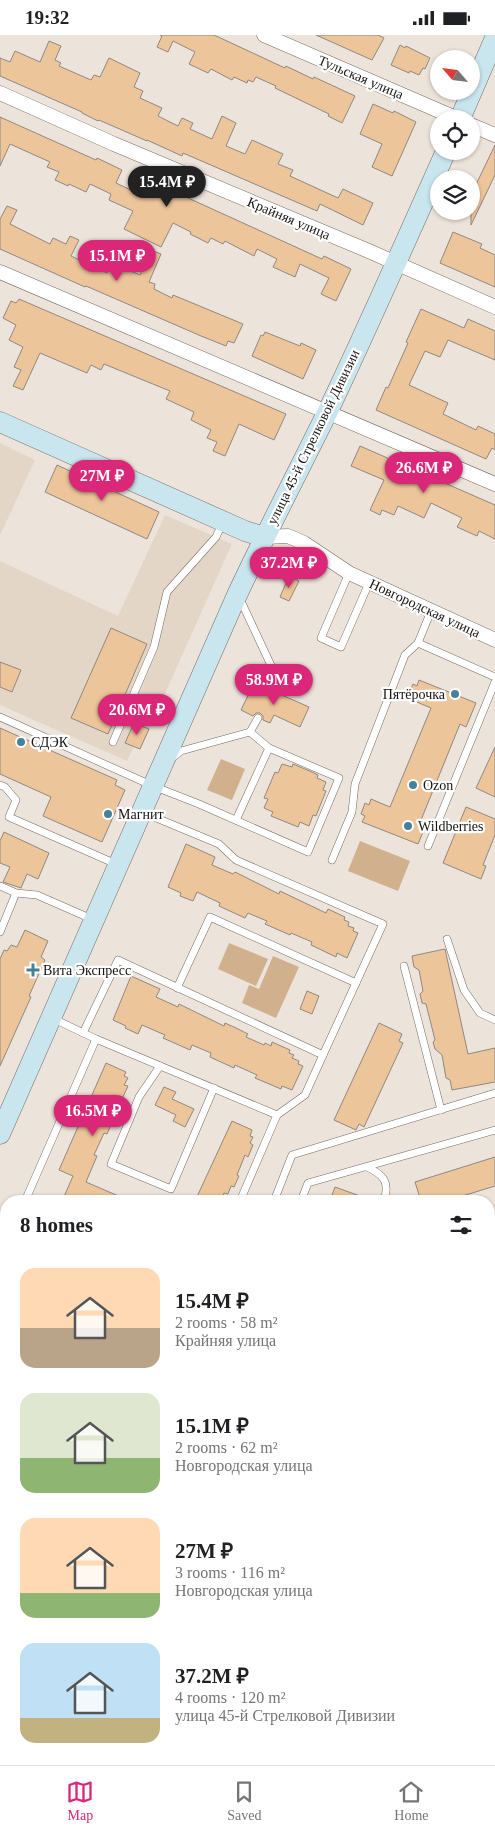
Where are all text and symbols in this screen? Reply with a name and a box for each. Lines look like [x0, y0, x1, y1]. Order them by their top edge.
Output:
text: 19:32 [25, 7, 69, 28]
north arrow [430, 50, 480, 100]
map controls [430, 50, 480, 220]
street label: Тульская улица [316, 53, 406, 102]
button: locate [430, 110, 480, 160]
pin: 15.4M ₽ [121, 165, 213, 208]
button: layers [430, 170, 480, 220]
text: 15.4M ₽ [139, 173, 195, 190]
street label: Крайняя улица [245, 194, 333, 243]
pin: 15.1M ₽ [71, 239, 163, 282]
text: 15.1M ₽ [89, 247, 145, 264]
street label: улица 45-й Стрелковой Дивизии [264, 347, 363, 527]
pin: 26.6M ₽ [378, 451, 470, 494]
pin: 27M ₽ [67, 459, 137, 502]
text: 26.6M ₽ [396, 459, 452, 476]
text: 27M ₽ [80, 467, 124, 484]
pin: 37.2M ₽ [243, 547, 335, 589]
text: 37.2M ₽ [261, 554, 317, 571]
street label: Новгородская улица [367, 576, 483, 641]
pin: 58.9M ₽ [228, 663, 320, 706]
text: 58.9M ₽ [246, 671, 302, 688]
place label: Пятёрочка [383, 687, 446, 702]
marker: Пятёрочка [449, 688, 461, 700]
pin: 20.6M ₽ [91, 693, 183, 736]
text: 20.6M ₽ [109, 701, 165, 718]
place label: СДЭК [31, 735, 69, 750]
marker: СДЭК [15, 736, 27, 748]
place label: Ozon [423, 778, 453, 793]
marker: Ozon [407, 779, 419, 791]
place label: Магнит [118, 807, 164, 822]
marker: Магнит [102, 808, 114, 820]
place label: Wildberries [418, 819, 484, 834]
marker: Wildberries [402, 820, 414, 832]
place label: Вита Экспресс [43, 963, 131, 978]
marker: Вита Экспресс [27, 964, 39, 976]
pin: 16.5M ₽ [47, 1095, 139, 1137]
text: 16.5M ₽ [65, 1102, 121, 1119]
icon: filters [447, 1211, 475, 1239]
text: 8 homes [20, 1213, 93, 1237]
icon: home [60, 1288, 120, 1348]
text: 15.4M ₽ [175, 1289, 249, 1313]
text: 2 rooms · 58 m² [175, 1314, 278, 1331]
text: Крайняя улица [175, 1332, 276, 1349]
icon: home [60, 1413, 120, 1473]
text: 15.1M ₽ [175, 1414, 249, 1438]
text: 2 rooms · 62 m² [175, 1439, 278, 1456]
text: Новгородская улица [175, 1457, 313, 1474]
icon: home [60, 1538, 120, 1598]
text: 27M ₽ [175, 1539, 233, 1563]
text: 3 rooms · 116 m² [175, 1564, 285, 1581]
text: Новгородская улица [175, 1582, 313, 1599]
icon: home [60, 1663, 120, 1723]
text: 37.2M ₽ [175, 1664, 249, 1688]
text: 4 rooms · 120 m² [175, 1689, 286, 1706]
text: улица 45-й Стрелковой Дивизии [175, 1707, 395, 1724]
tab: Map [66, 1778, 94, 1824]
tab: Saved [227, 1778, 261, 1824]
tab: Home [394, 1778, 429, 1824]

